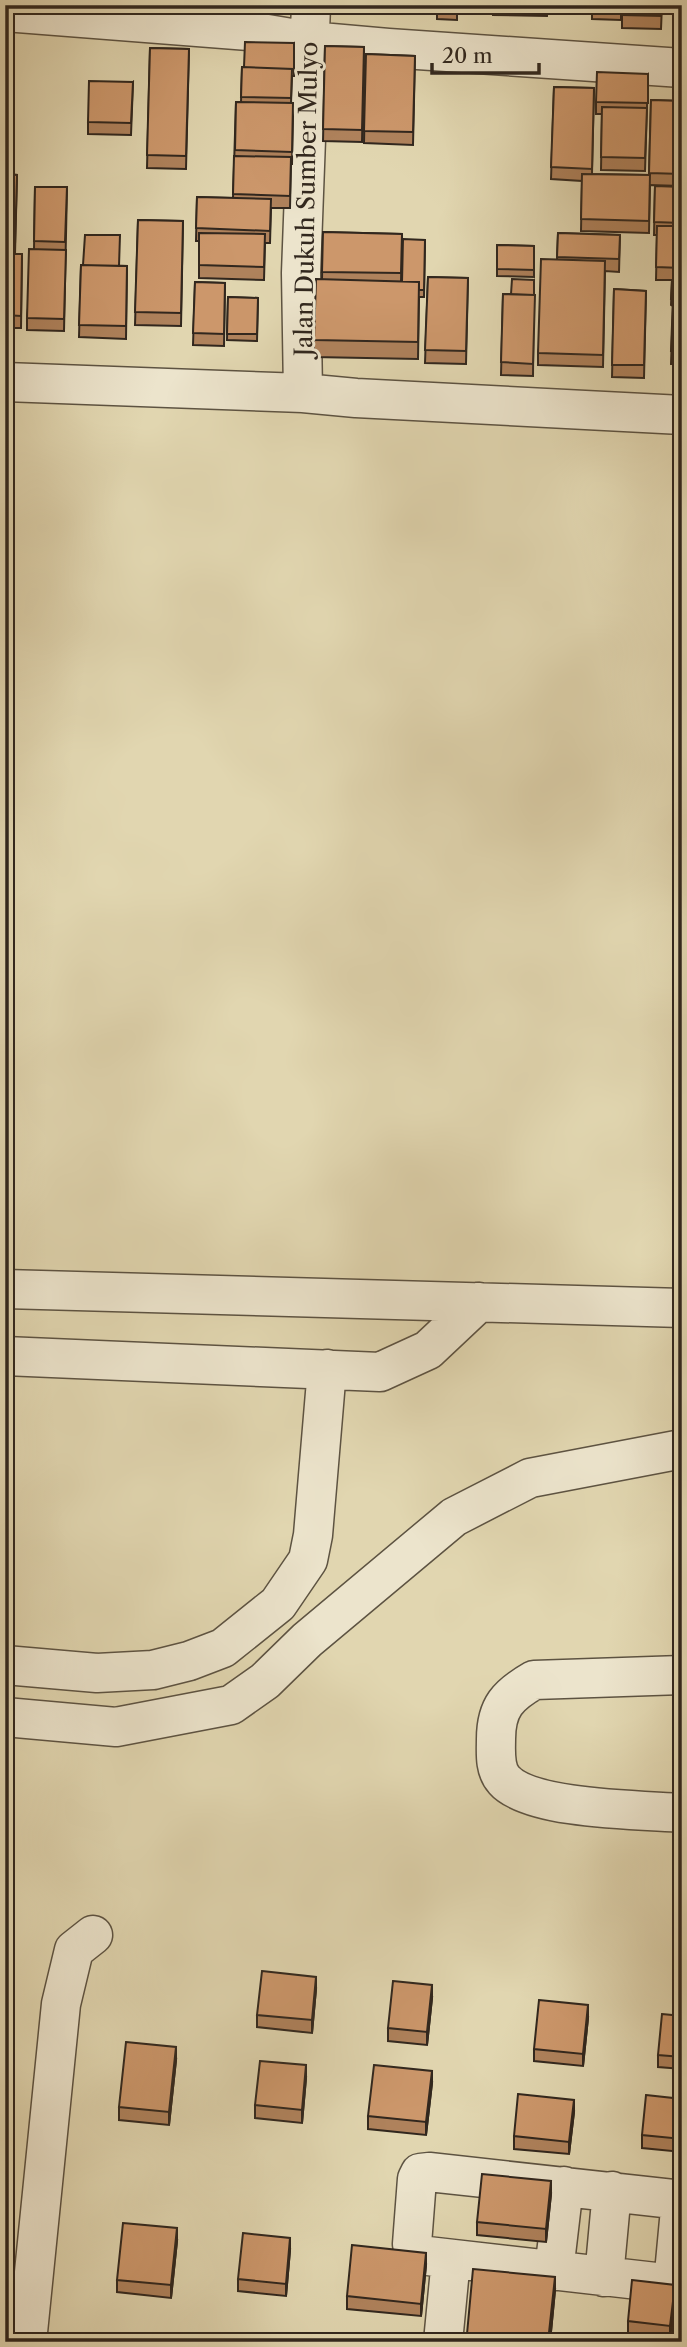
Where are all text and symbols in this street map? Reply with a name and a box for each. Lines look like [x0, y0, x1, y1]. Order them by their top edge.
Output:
scale bar [432, 32, 538, 76]
street label: Jalan Dukuh Sumber Mulyo [289, 41, 323, 361]
text: 20 m [442, 43, 493, 68]

